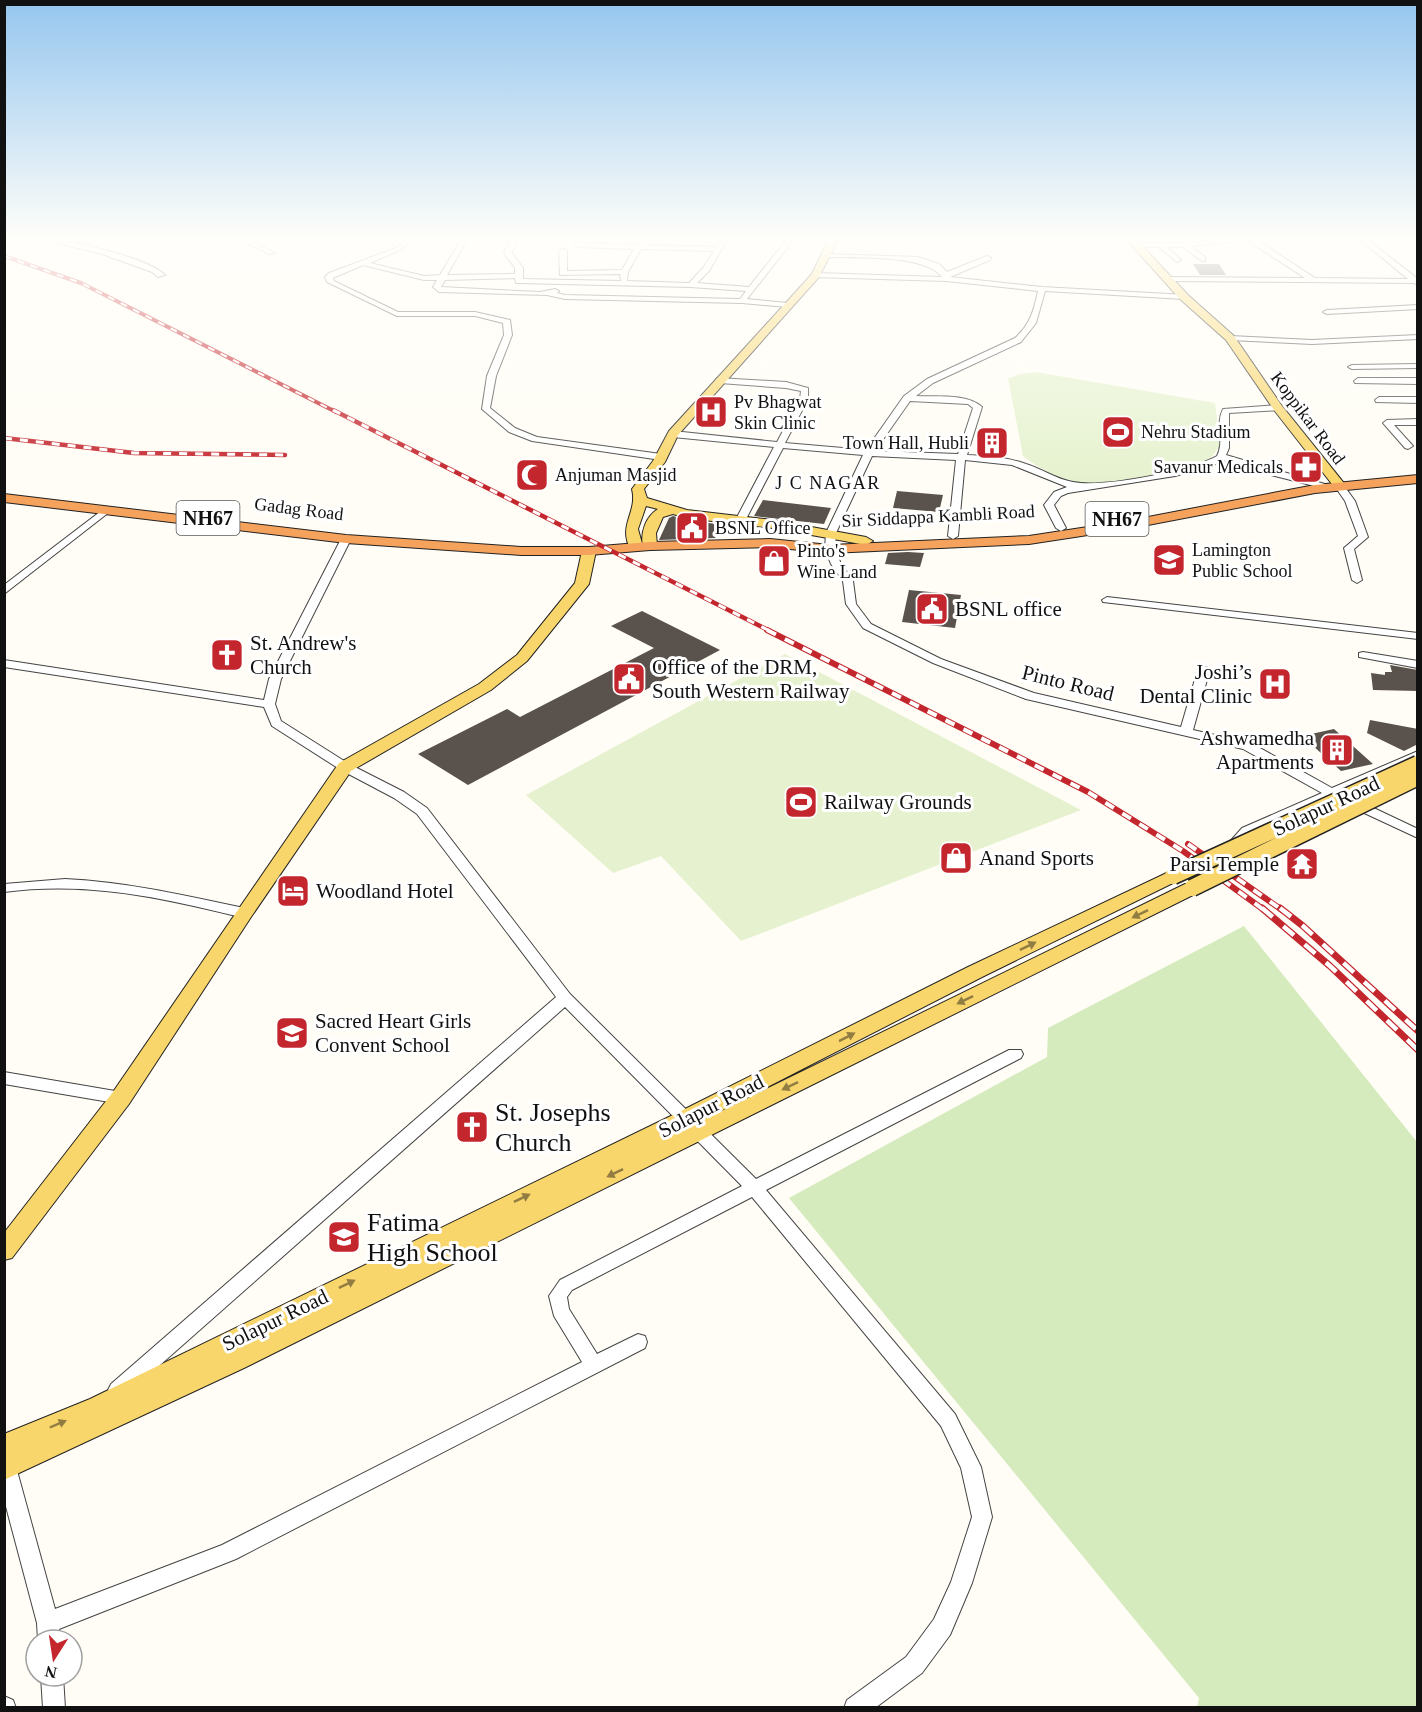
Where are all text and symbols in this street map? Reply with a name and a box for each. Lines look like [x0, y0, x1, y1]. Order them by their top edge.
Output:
street label: Koppikar Road [1267, 368, 1349, 468]
place label: Pv Bhagwat Skin Clinic [734, 392, 822, 433]
hospital icon: Pv Bhagwat Skin Clinic [693, 394, 729, 430]
sports icon: Nehru Stadium [1100, 414, 1136, 450]
place label: Nehru Stadium [1141, 422, 1251, 442]
building icon: Town Hall, Hubli [974, 425, 1010, 461]
place label: Town Hall, Hubli [843, 433, 969, 453]
pharmacy icon: Savanur Medicals [1288, 449, 1324, 485]
mosque icon: Anjuman Masjid [514, 457, 550, 493]
place label: Savanur Medicals [1154, 457, 1283, 477]
place label: Anjuman Masjid [555, 465, 677, 485]
district label: J C NAGAR [775, 473, 881, 493]
street label: Gadag Road [253, 494, 345, 524]
road number: NH67 [176, 501, 240, 535]
street label: Sir Siddappa Kambli Road [841, 501, 1035, 531]
road number: NH67 [1086, 502, 1148, 536]
public building icon: BSNL Office [674, 510, 710, 546]
place label: BSNL Office [715, 518, 810, 538]
place label: Lamington Public School [1192, 540, 1293, 581]
place label: Pinto's Wine Land [797, 541, 877, 582]
school or university icon: Lamington Public School [1151, 542, 1187, 578]
shop icon: Pinto's Wine Land [756, 543, 792, 579]
public building icon: BSNL office [914, 591, 950, 627]
place label: BSNL office [955, 597, 1062, 621]
place label: St. Andrew's Church [250, 631, 356, 679]
church icon: St. Andrew's Church [209, 637, 245, 673]
place label: Office of the DRM, South Western Railway [652, 655, 850, 703]
street label: Pinto Road [1020, 660, 1117, 706]
place label: Joshi’s Dental Clinic [1139, 660, 1252, 708]
public building icon: Office of the DRM, South Western Railway [611, 661, 647, 697]
hospital icon: Joshi’s Dental Clinic [1257, 666, 1293, 702]
place label: Ashwamedha Apartments [1200, 726, 1315, 774]
building icon: Ashwamedha Apartments [1319, 732, 1355, 768]
street label: Solapur Road [1269, 771, 1384, 841]
sports icon: Railway Grounds [783, 784, 819, 820]
place label: Railway Grounds [824, 790, 972, 814]
shop icon: Anand Sports [938, 840, 974, 876]
place label: Anand Sports [979, 846, 1094, 870]
temple icon: Parsi Temple [1284, 846, 1320, 882]
place label: Parsi Temple [1169, 852, 1279, 876]
hotel icon: Woodland Hotel [275, 873, 311, 909]
place label: Woodland Hotel [316, 879, 454, 903]
one-way arrow [1131, 909, 1148, 918]
one-way arrow [1019, 942, 1036, 951]
one-way arrow [956, 995, 973, 1004]
place label: Sacred Heart Girls Convent School [315, 1009, 471, 1057]
school or university icon: Sacred Heart Girls Convent School [274, 1015, 310, 1051]
one-way arrow [839, 1032, 856, 1042]
street label: Solapur Road [654, 1069, 768, 1143]
one-way arrow [781, 1081, 798, 1091]
place label: St. Josephs Church [495, 1098, 611, 1157]
church icon: St. Josephs Church [454, 1109, 490, 1145]
one-way arrow [607, 1168, 624, 1177]
one-way arrow [514, 1194, 531, 1203]
place label: Fatima High School [367, 1208, 498, 1267]
school or university icon: Fatima High School [326, 1219, 362, 1255]
one-way arrow [339, 1279, 356, 1289]
street label: Solapur Road [218, 1284, 332, 1356]
one-way arrow [50, 1419, 68, 1429]
north arrow [24, 1628, 84, 1688]
text: N [43, 1663, 58, 1682]

